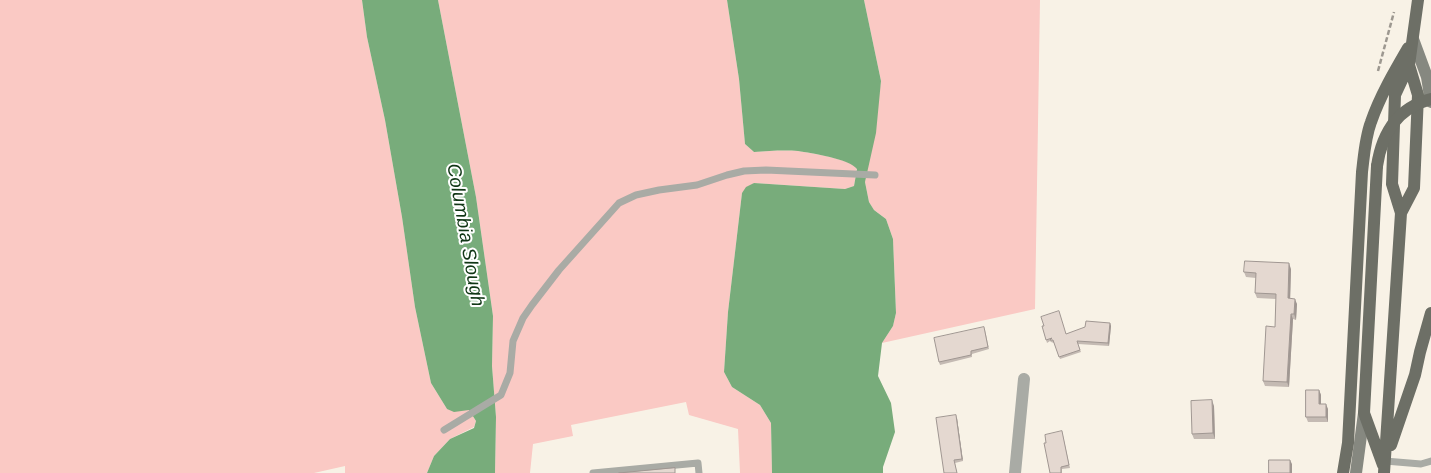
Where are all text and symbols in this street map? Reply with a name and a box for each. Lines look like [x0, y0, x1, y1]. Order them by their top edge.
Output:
water label: Columbia Slough [441, 162, 489, 308]

